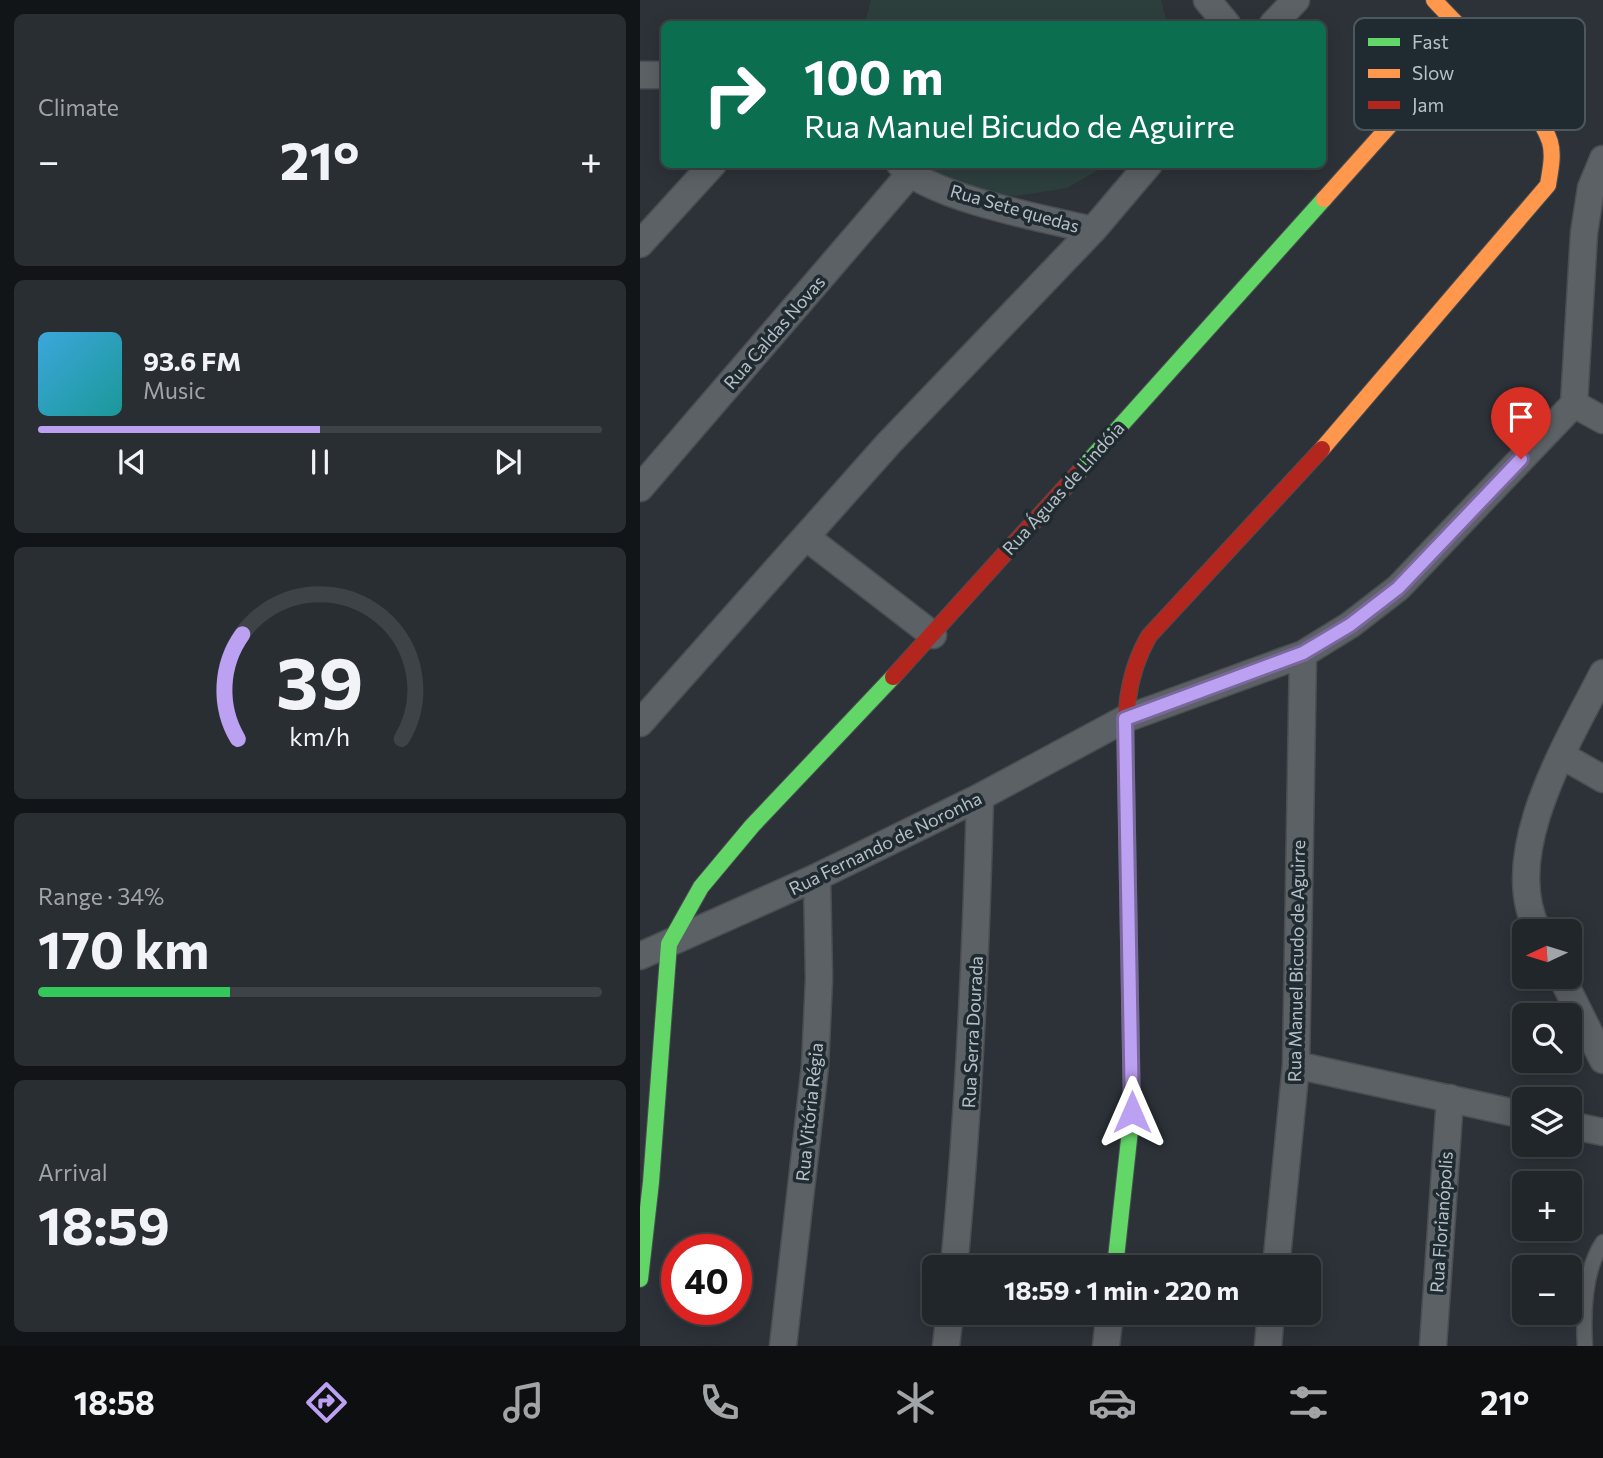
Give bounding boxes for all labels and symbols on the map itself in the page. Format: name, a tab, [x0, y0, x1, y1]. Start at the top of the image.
legend	[1354, 18, 1585, 130]
text: Fast	[1412, 30, 1449, 53]
text: Slow	[1412, 61, 1454, 84]
text: Jam	[1412, 93, 1444, 116]
street label: Rua Sete quedas	[948, 179, 1082, 237]
street label: Rua Caldas Novas	[719, 271, 829, 393]
pin	[1491, 387, 1551, 459]
street label: Rua Águas de Lindóia	[997, 417, 1129, 559]
street label: Rua Fernando de Noronha	[785, 787, 985, 899]
street label: Rua Manuel Bicudo de Aguirre	[1283, 840, 1309, 1082]
north arrow	[1512, 919, 1582, 989]
street label: Rua Serra Dourada	[957, 955, 987, 1109]
street label: Rua Vitória Régia	[791, 1042, 827, 1182]
position arrow	[1095, 1075, 1169, 1149]
street label: Rua Florianópolis	[1425, 1151, 1457, 1293]
speed limit sign: 40	[661, 1234, 752, 1325]

